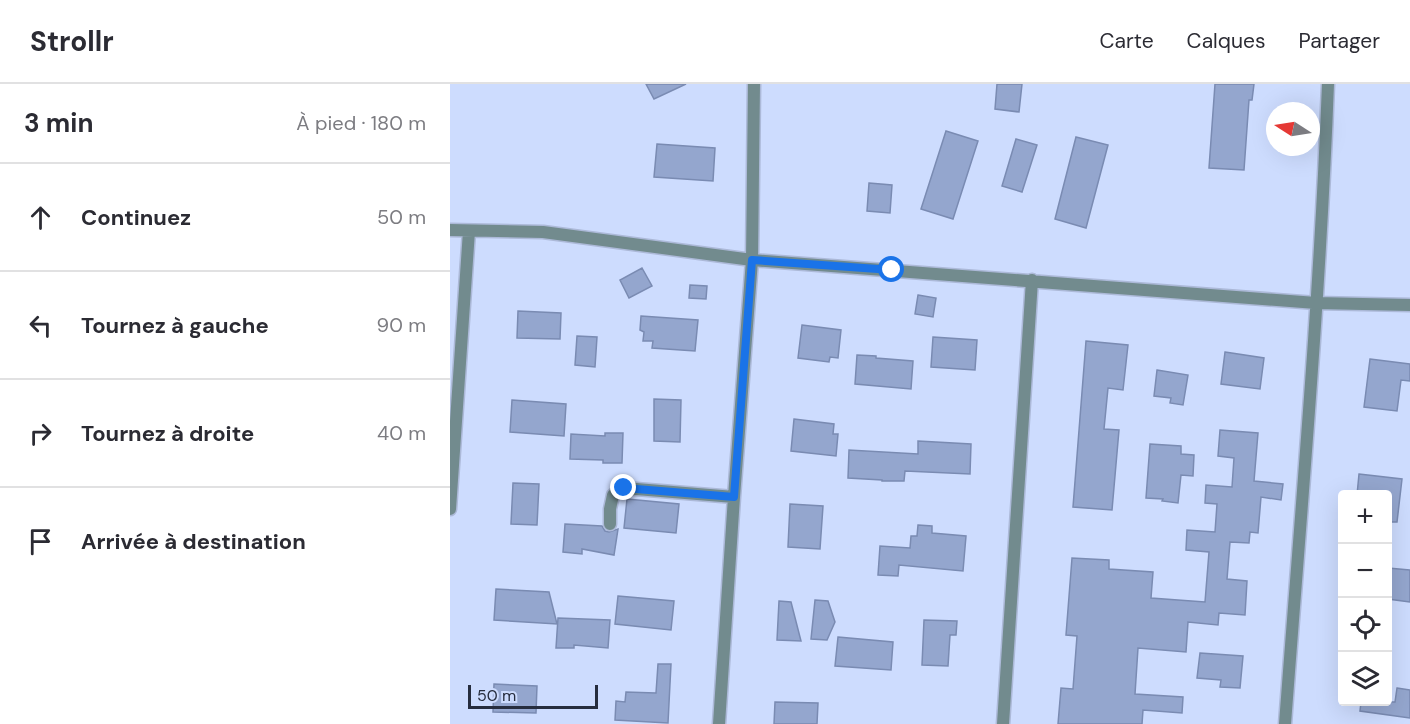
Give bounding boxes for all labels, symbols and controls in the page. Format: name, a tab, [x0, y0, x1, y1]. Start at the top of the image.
text: Strollr	[30, 23, 114, 60]
text: Carte	[1099, 27, 1154, 55]
text: Calques	[1187, 27, 1265, 55]
text: Partager	[1298, 27, 1380, 55]
north arrow	[1266, 102, 1320, 156]
text: 3 min	[24, 106, 93, 140]
text: À pied · 180 m	[296, 110, 426, 136]
icon: ahead	[24, 201, 57, 234]
text: Continuez	[81, 203, 191, 232]
text: 50 m	[377, 204, 426, 230]
route start	[878, 256, 904, 282]
icon: left	[24, 309, 57, 342]
text: Tournez à gauche	[81, 311, 269, 340]
text: 90 m	[377, 312, 426, 338]
icon: right	[24, 417, 57, 450]
text: Tournez à droite	[81, 419, 254, 448]
text: 40 m	[377, 420, 426, 446]
route end	[610, 474, 636, 500]
map controls	[1338, 490, 1392, 706]
button: +	[1338, 490, 1392, 544]
icon: arrive	[24, 525, 57, 558]
text: Arrivée à destination	[81, 527, 306, 556]
button: −	[1338, 544, 1392, 598]
button: locate	[1338, 598, 1392, 652]
button: layers	[1338, 652, 1392, 706]
scale bar	[468, 682, 598, 710]
text: 50 m	[477, 685, 516, 706]

